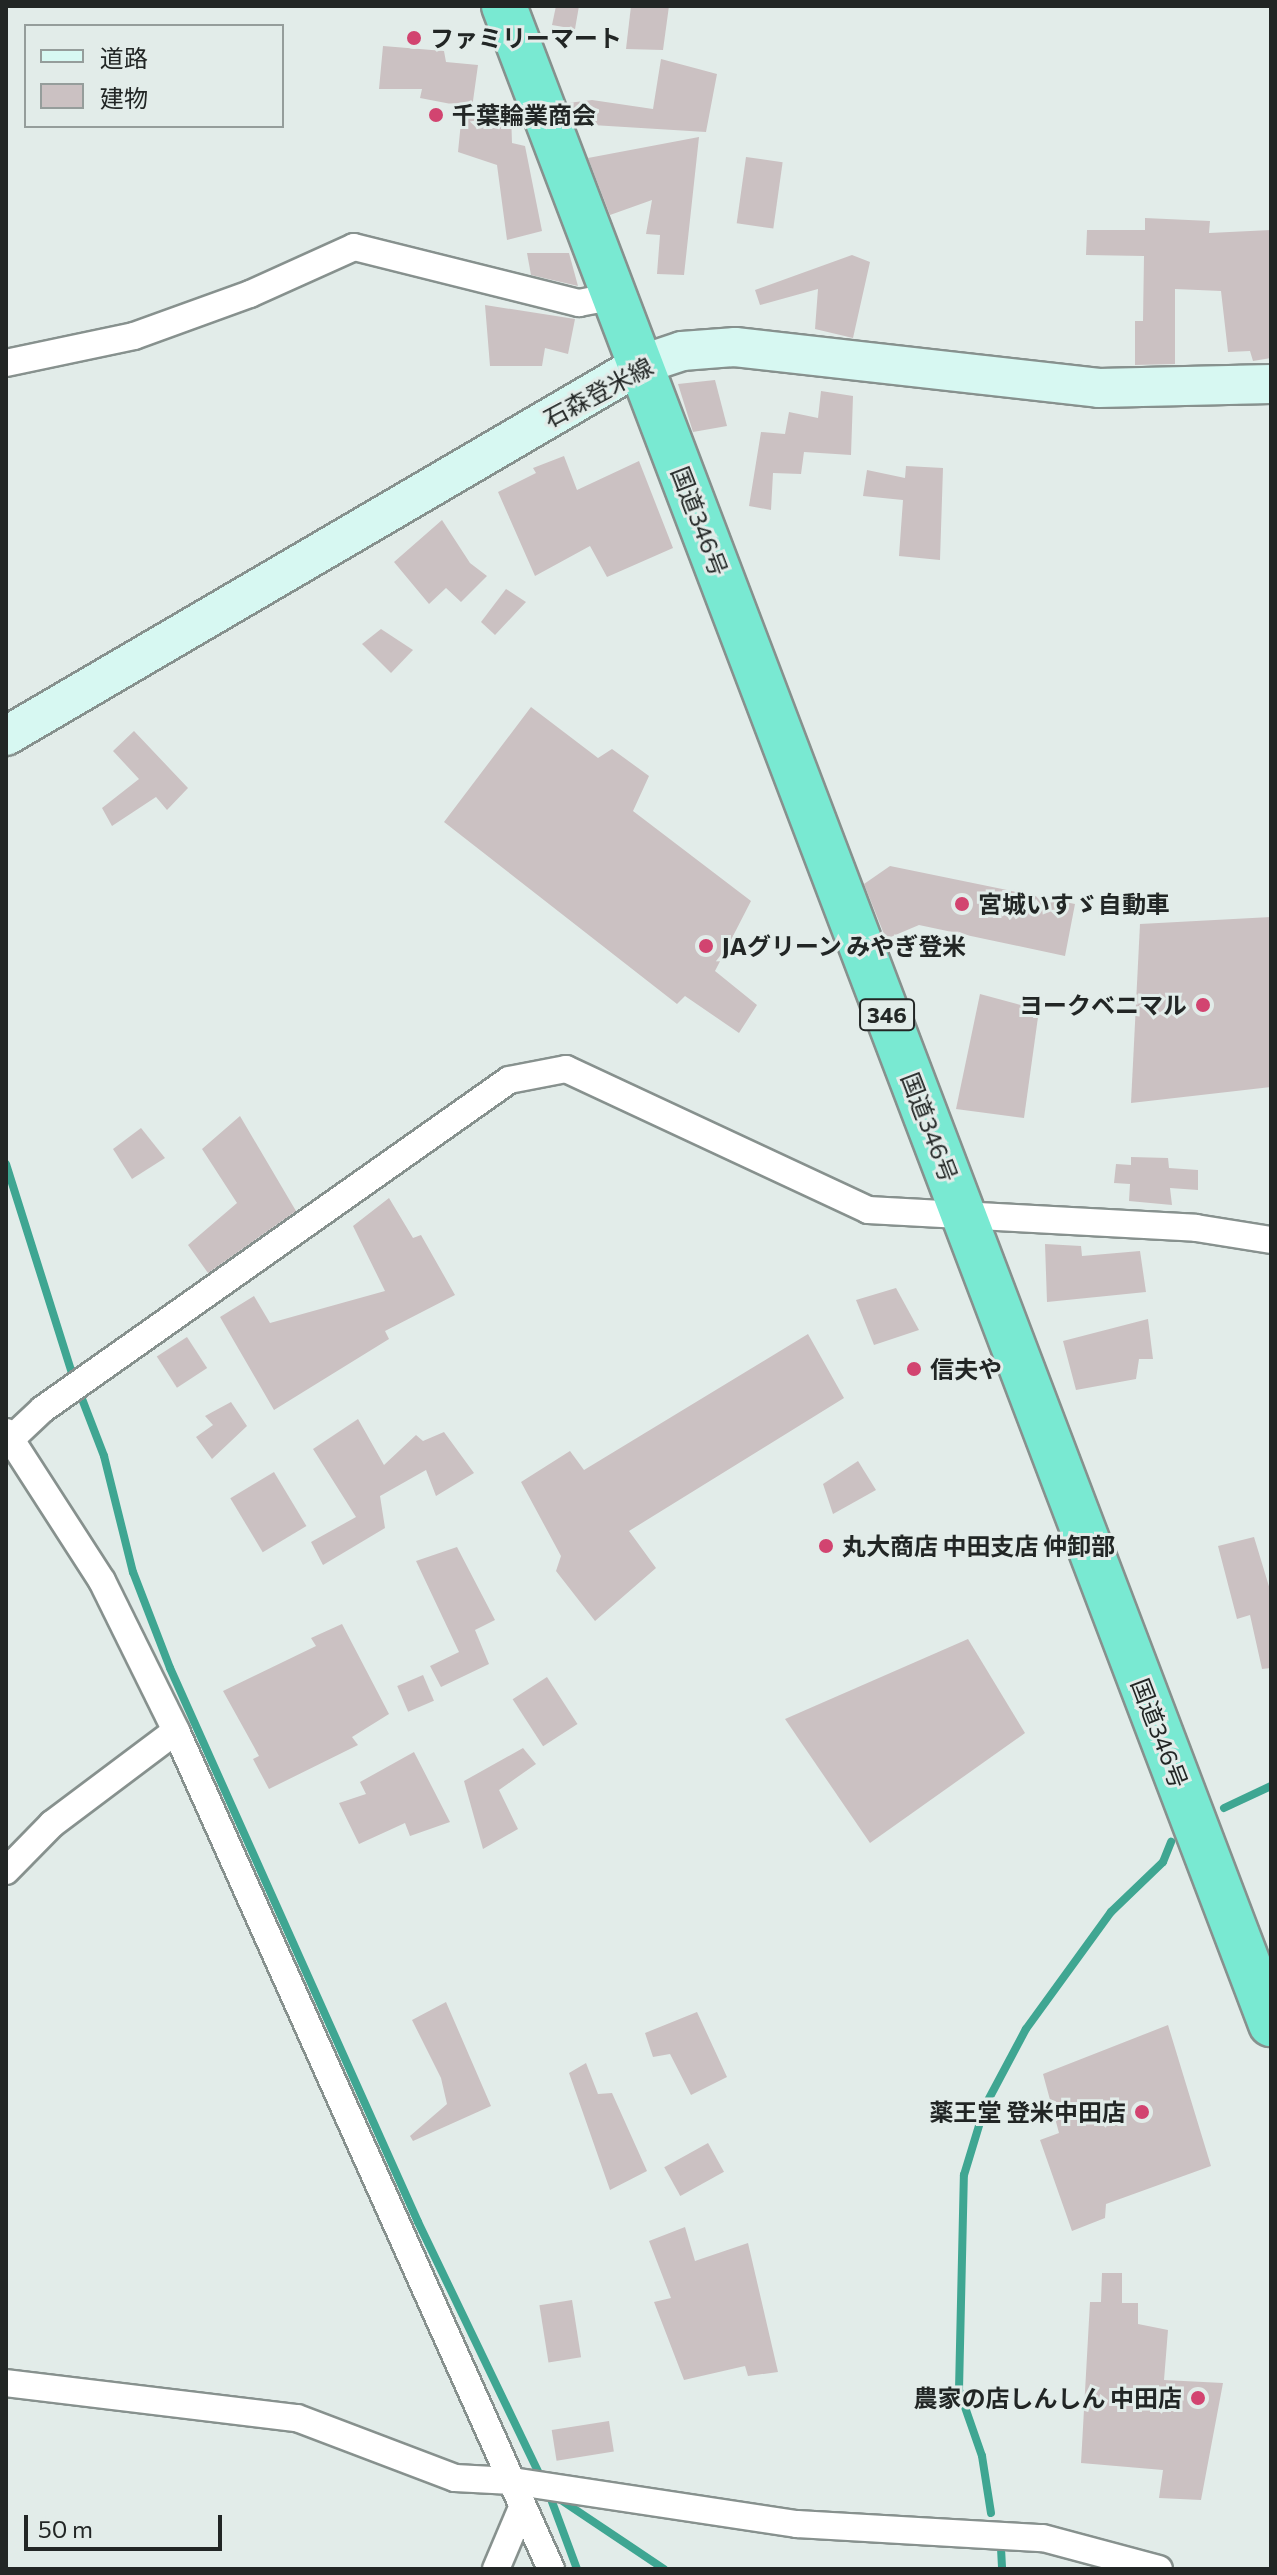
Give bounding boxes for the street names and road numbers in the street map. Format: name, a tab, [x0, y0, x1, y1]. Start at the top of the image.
street label: 石森登米線	[538, 351, 658, 433]
street label: 国道346号	[666, 462, 734, 580]
road number: 346	[859, 997, 915, 1033]
street label: 国道346号	[896, 1068, 964, 1186]
street label: 国道346号	[1126, 1674, 1194, 1792]

